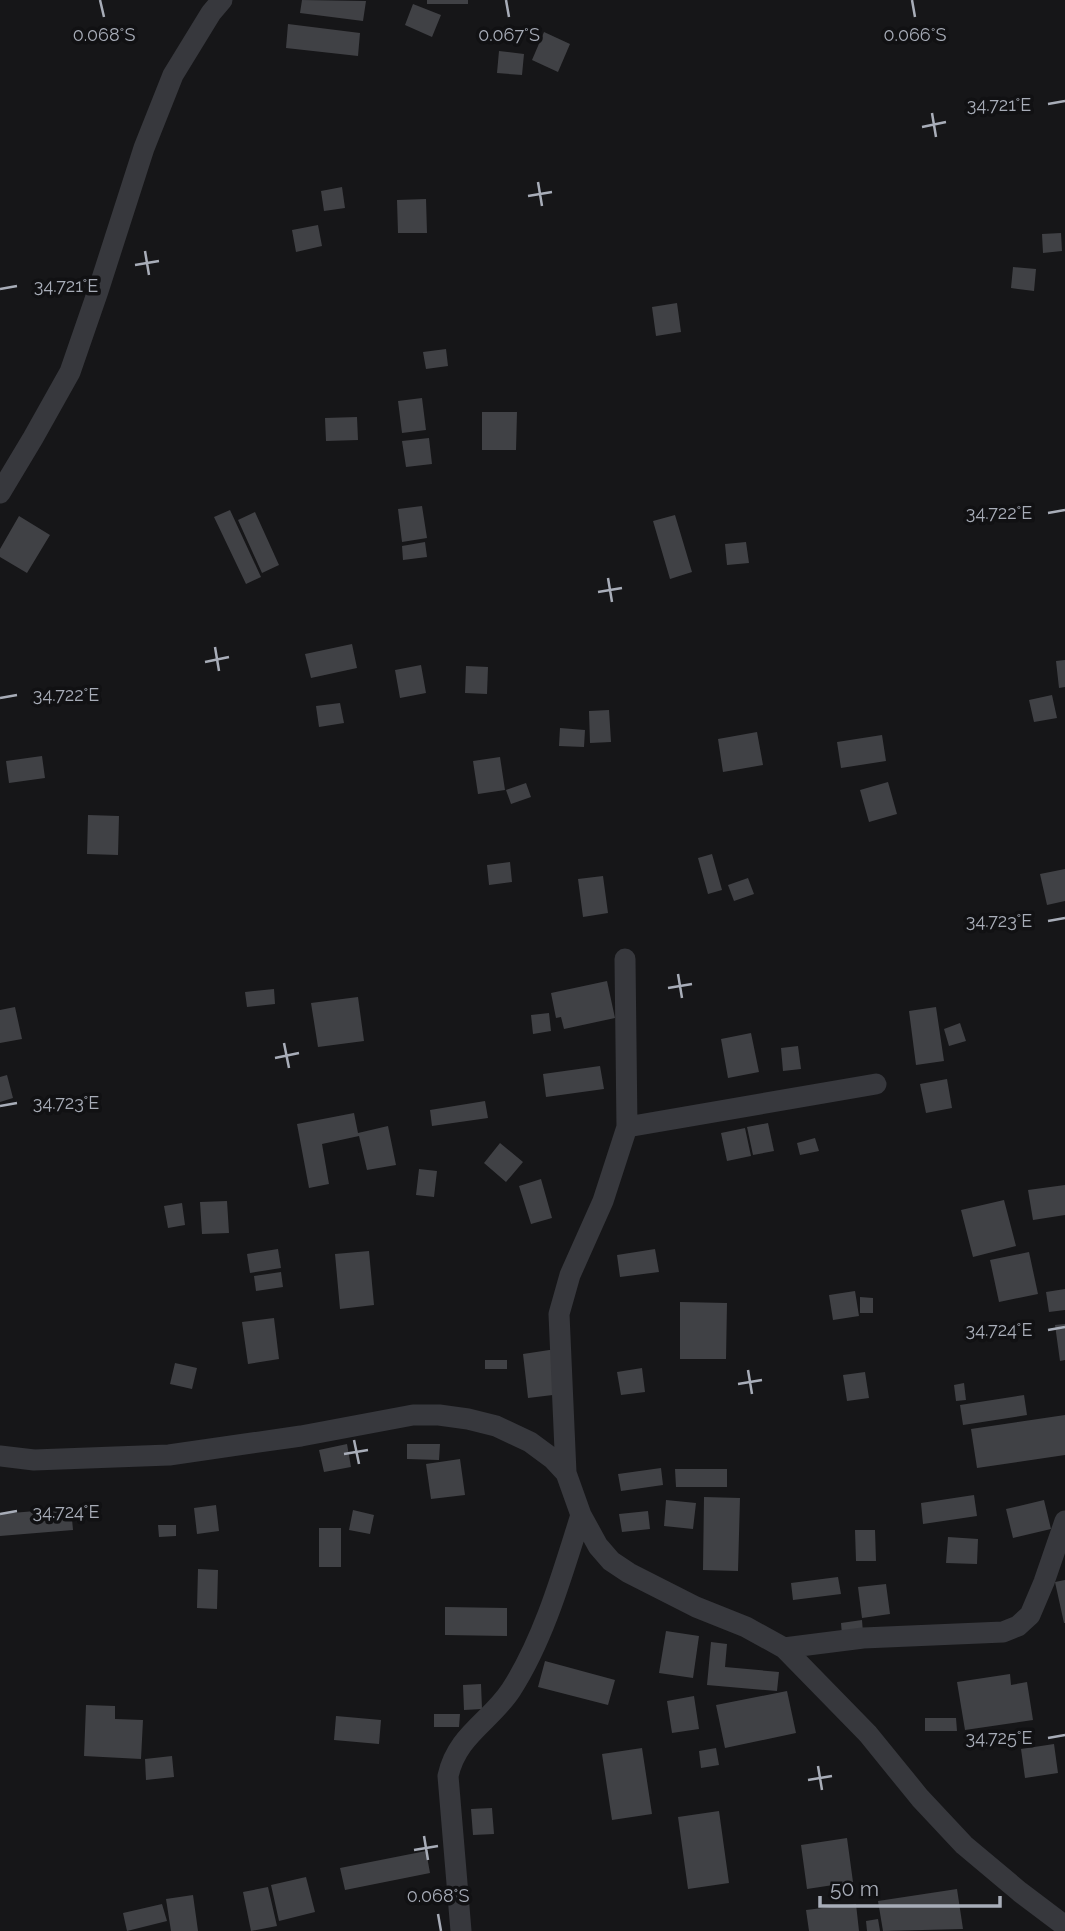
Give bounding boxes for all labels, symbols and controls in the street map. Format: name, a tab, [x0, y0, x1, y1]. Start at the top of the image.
text: 0.068°S	[73, 24, 135, 45]
text: 0.067°S	[478, 24, 540, 45]
text: 0.066°S	[884, 24, 947, 45]
text: 34.721°E	[967, 94, 1031, 115]
text: 34.721°E	[34, 275, 98, 296]
text: 34.722°E	[966, 502, 1032, 523]
text: 34.722°E	[33, 684, 99, 705]
text: 34.723°E	[966, 910, 1032, 931]
text: 34.723°E	[33, 1092, 99, 1113]
text: 34.724°E	[966, 1319, 1032, 1340]
text: 34.724°E	[33, 1501, 99, 1522]
text: 34.725°E	[966, 1727, 1033, 1748]
scale bar	[820, 1864, 1000, 1908]
text: 50 m	[830, 1876, 879, 1901]
text: 0.068°S	[407, 1885, 469, 1906]

